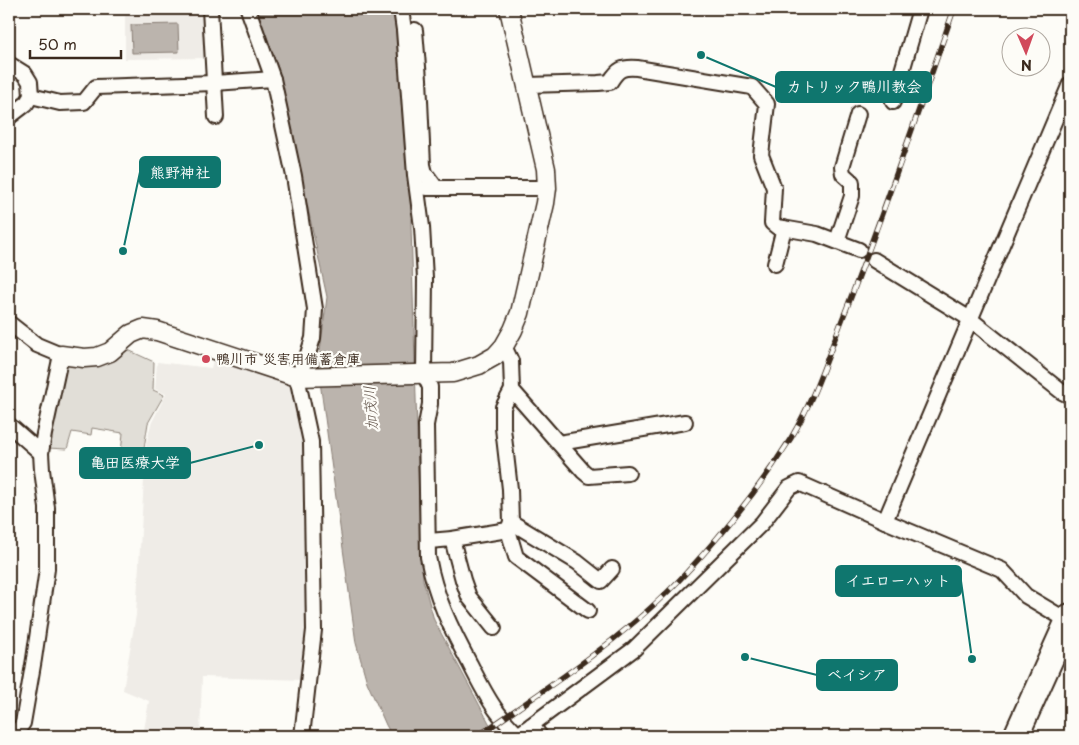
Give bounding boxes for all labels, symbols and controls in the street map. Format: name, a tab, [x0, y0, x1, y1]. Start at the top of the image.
scale bar	[30, 28, 121, 60]
north arrow	[1002, 28, 1052, 78]
text: 50 m	[38, 32, 77, 55]
text: N	[1021, 55, 1032, 76]
callout: カトリック鴨川教会	[776, 72, 931, 102]
text: カトリック鴨川教会	[786, 74, 922, 97]
callout: 熊野神社	[140, 157, 220, 187]
text: 熊野神社	[150, 160, 210, 183]
place label: 鴨川市 災害用備蓄倉庫	[216, 348, 361, 369]
marker: 鴨川市 災害用備蓄倉庫	[200, 353, 212, 365]
water label: 加茂川	[356, 385, 383, 431]
callout: 亀田医療大学	[80, 448, 190, 478]
text: 亀田医療大学	[90, 450, 180, 473]
callout: イエローハット	[836, 566, 961, 596]
text: イエローハット	[845, 568, 951, 591]
callout: ベイシア	[817, 660, 897, 690]
text: ベイシア	[827, 662, 887, 685]

